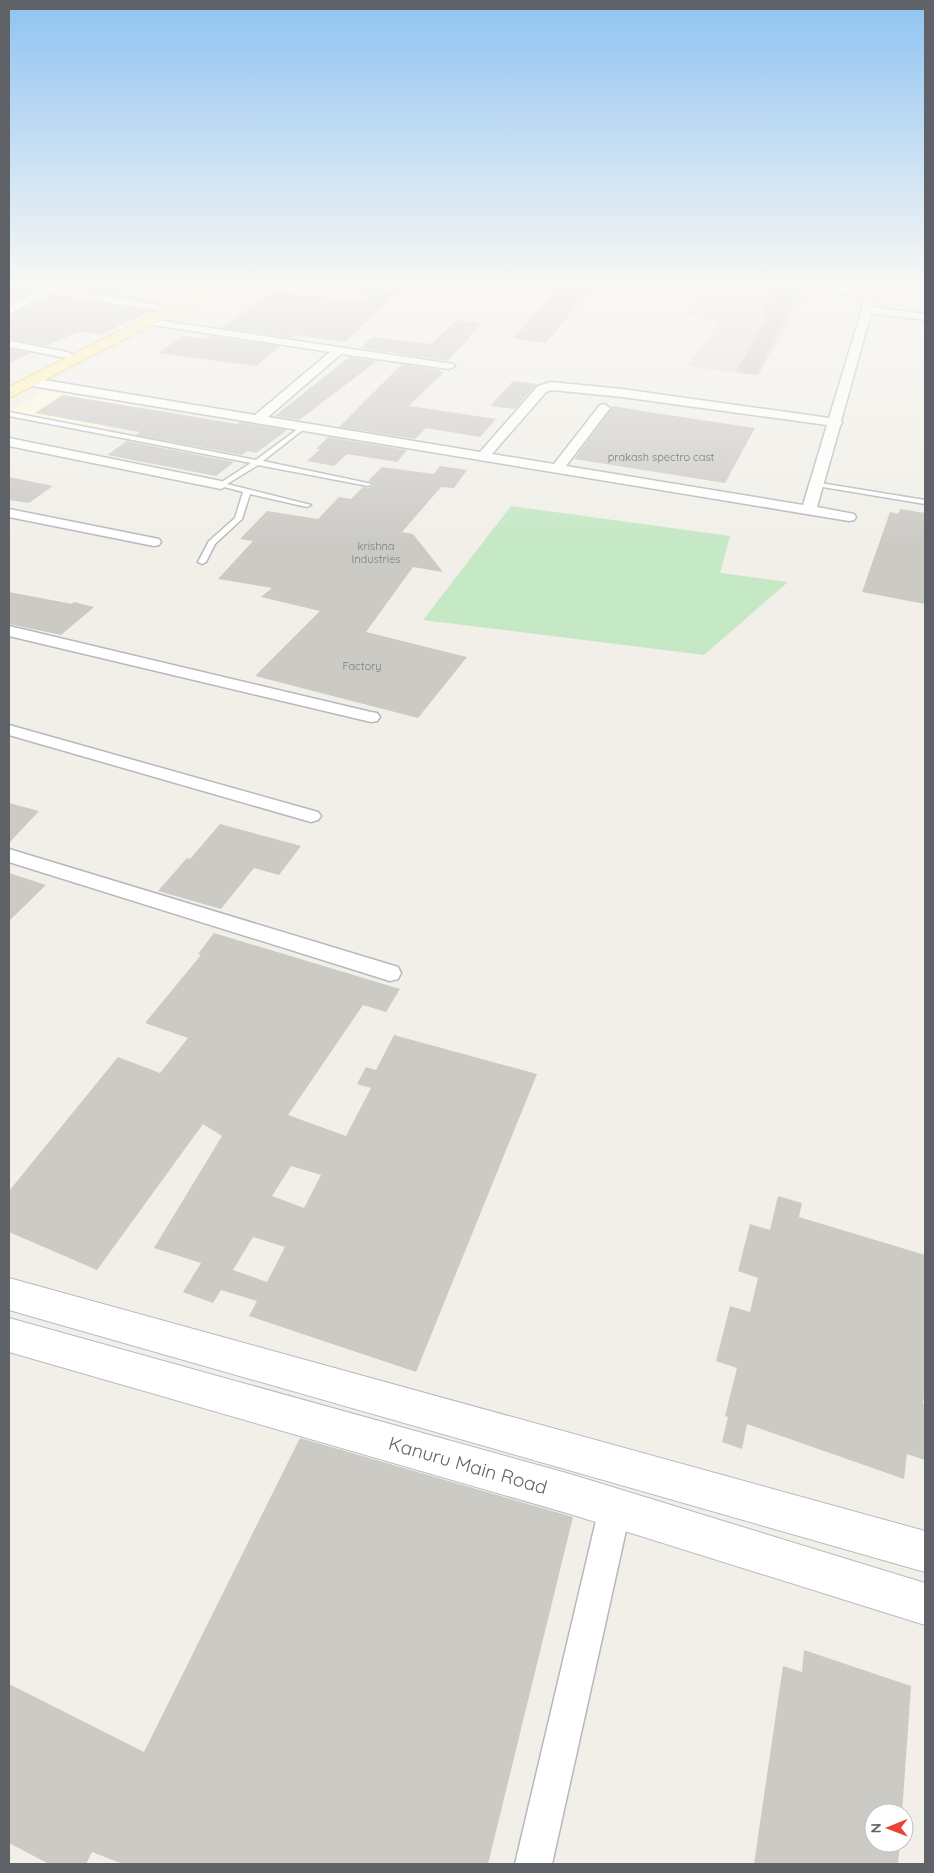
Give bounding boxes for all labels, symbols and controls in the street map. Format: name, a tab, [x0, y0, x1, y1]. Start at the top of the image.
house number: prakash spectro cast	[608, 450, 715, 464]
house number: krishna Industries	[351, 539, 401, 566]
house number: Factory	[342, 659, 382, 673]
street label: Kanuru Main Road	[386, 1431, 550, 1499]
north arrow	[864, 1803, 914, 1853]
text: N	[867, 1823, 885, 1834]

